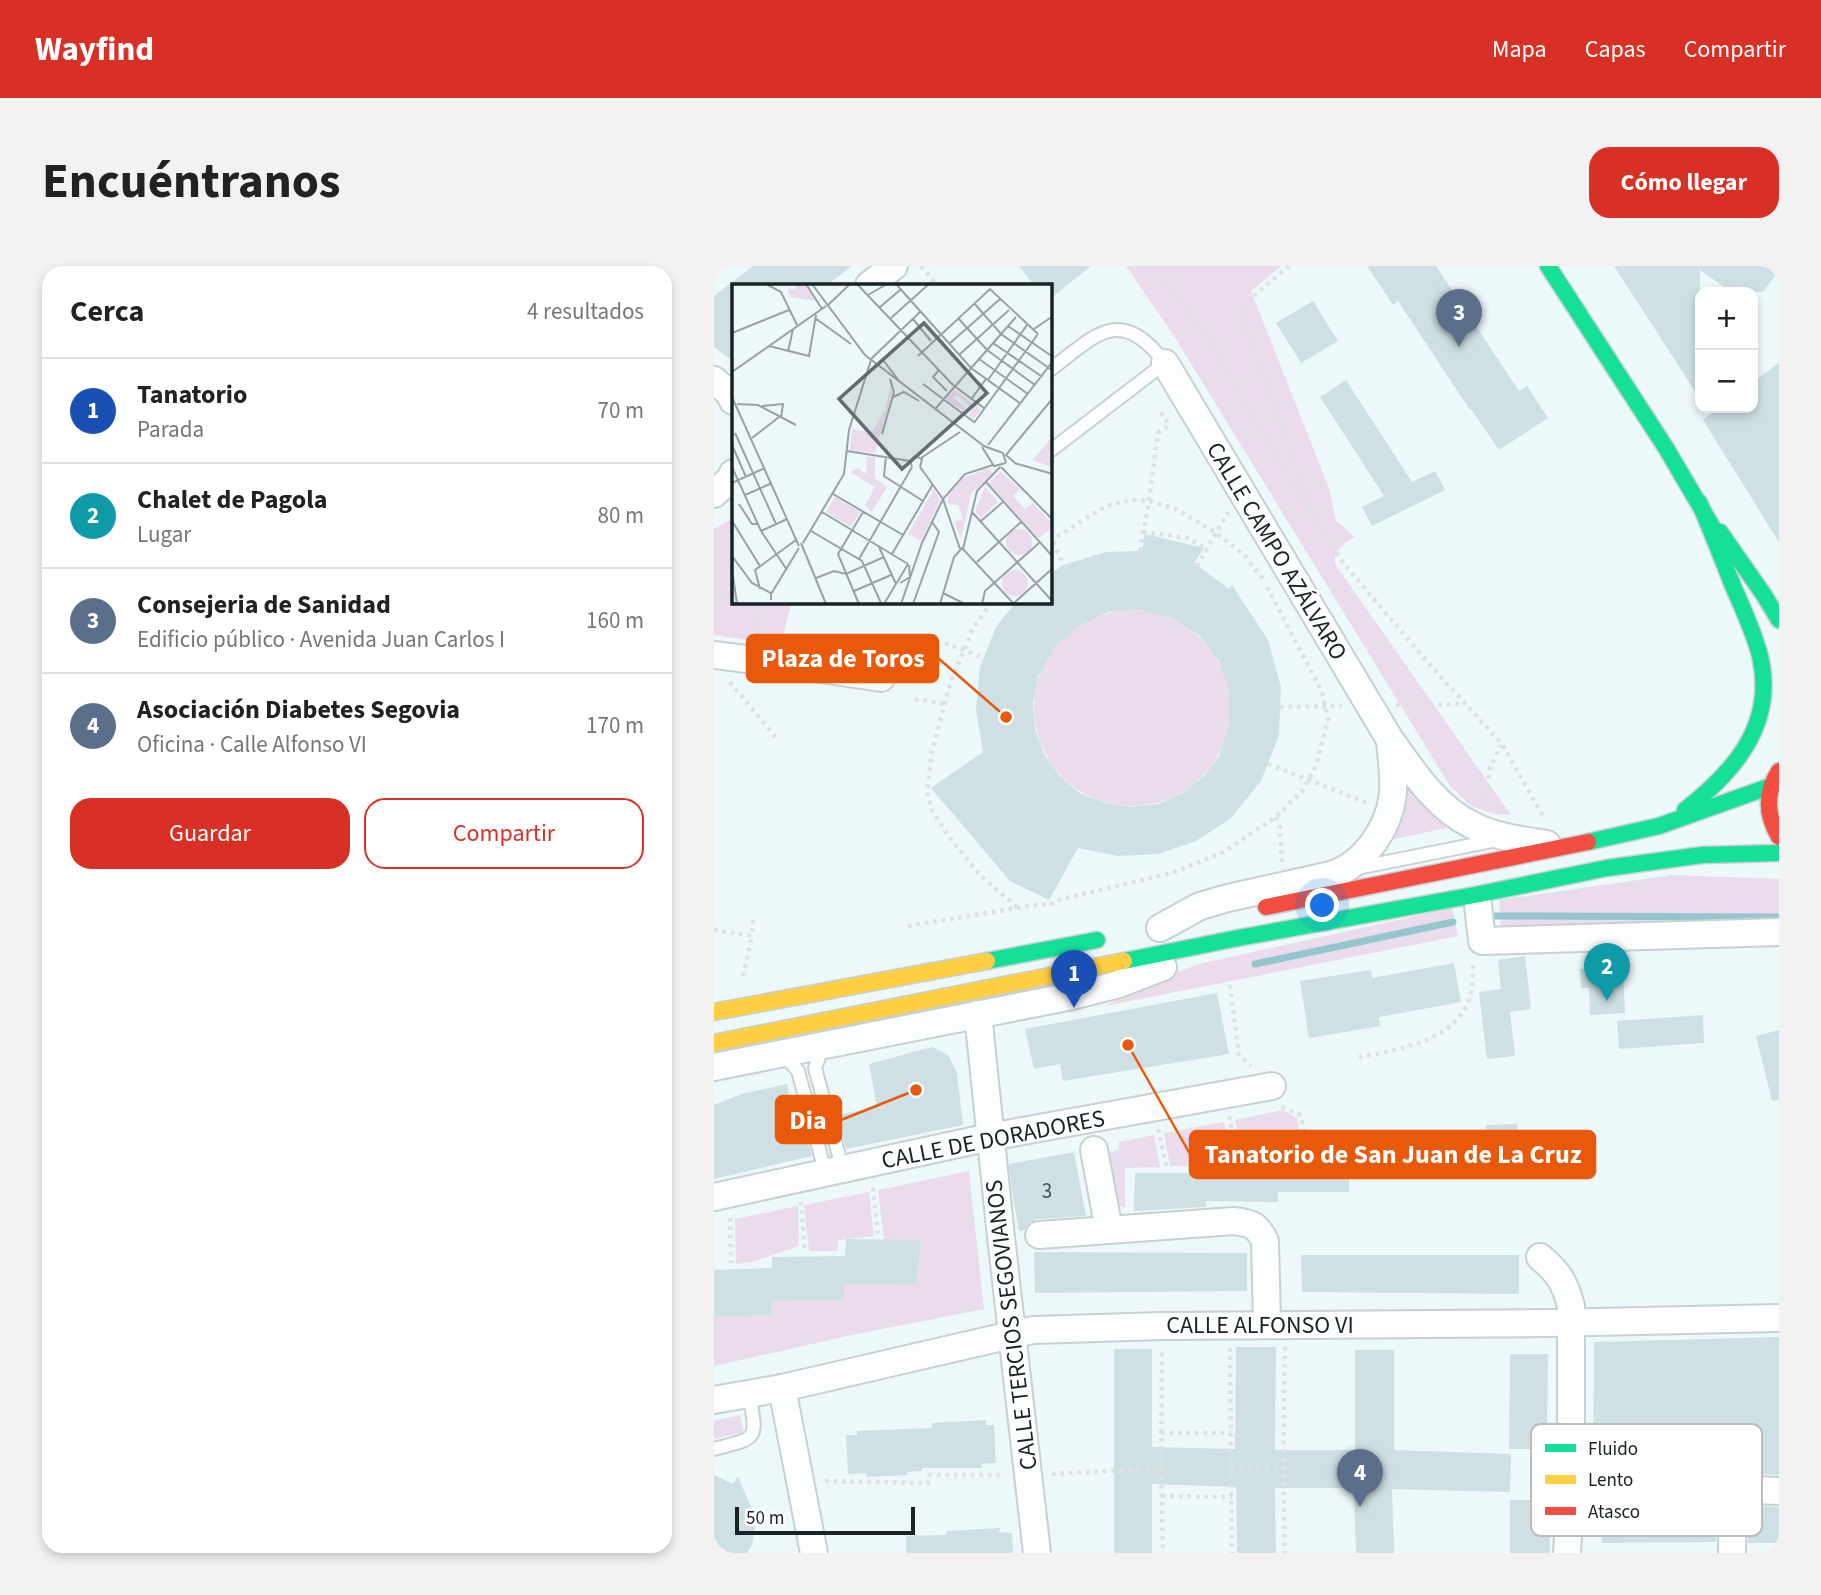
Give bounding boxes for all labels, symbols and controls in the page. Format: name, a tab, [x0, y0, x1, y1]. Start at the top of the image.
text: Wayfind	[35, 26, 154, 73]
text: Mapa	[1492, 32, 1547, 67]
text: Capas	[1585, 32, 1646, 67]
text: Compartir	[1684, 32, 1786, 67]
text: Encuéntranos	[42, 147, 340, 217]
button: Cómo llegar	[1589, 147, 1779, 218]
inset map	[732, 284, 1052, 604]
map controls	[1695, 287, 1758, 413]
button: +	[1695, 287, 1758, 350]
pin: 3	[1436, 289, 1482, 347]
text: Cerca	[70, 290, 144, 333]
text: 4 resultados	[527, 295, 644, 328]
button: −	[1695, 350, 1758, 413]
text: Tanatorio	[137, 376, 247, 413]
text: 1	[87, 394, 99, 427]
text: 70 m	[597, 394, 644, 427]
text: Parada	[137, 413, 204, 446]
street label: CALLE CAMPO AZÁLVARO	[1197, 435, 1356, 667]
text: Chalet de Pagola	[137, 481, 327, 518]
text: 2	[87, 499, 99, 532]
text: 80 m	[597, 499, 644, 532]
text: Lugar	[137, 518, 191, 551]
text: Consejeria de Sanidad	[137, 586, 391, 623]
text: 3	[87, 604, 99, 637]
text: 160 m	[586, 604, 644, 637]
text: Edificio público · Avenida Juan Carlos I	[137, 623, 505, 656]
callout: Plaza de Toros	[747, 635, 938, 682]
text: Plaza de Toros	[761, 640, 925, 677]
text: Asociación Diabetes Segovia	[137, 691, 460, 728]
text: 4	[87, 709, 99, 742]
text: 170 m	[586, 709, 644, 742]
text: Oficina · Calle Alfonso VI	[137, 728, 367, 761]
button: Guardar	[70, 798, 350, 869]
button: Compartir	[364, 798, 644, 869]
your location	[1305, 888, 1339, 922]
pin: 2	[1584, 943, 1630, 1001]
pin: 1	[1051, 950, 1097, 1008]
callout: Dia	[776, 1096, 841, 1143]
street label: CALLE DE DORADORES	[878, 1101, 1108, 1178]
text: Dia	[789, 1102, 827, 1139]
callout: Tanatorio de San Juan de La Cruz	[1190, 1131, 1595, 1178]
text: Tanatorio de San Juan de La Cruz	[1204, 1136, 1582, 1173]
house number: 3	[1042, 1176, 1052, 1206]
street label: CALLE TERCIOS SEGOVIANOS	[976, 1178, 1047, 1472]
street label: CALLE ALFONSO VI	[1166, 1308, 1354, 1343]
legend	[1531, 1424, 1762, 1536]
text: Fluido	[1588, 1436, 1638, 1463]
pin: 4	[1337, 1449, 1383, 1507]
text: Lento	[1588, 1467, 1633, 1494]
text: Atasco	[1588, 1499, 1640, 1526]
scale bar	[735, 1504, 915, 1536]
text: 50 m	[746, 1505, 784, 1532]

